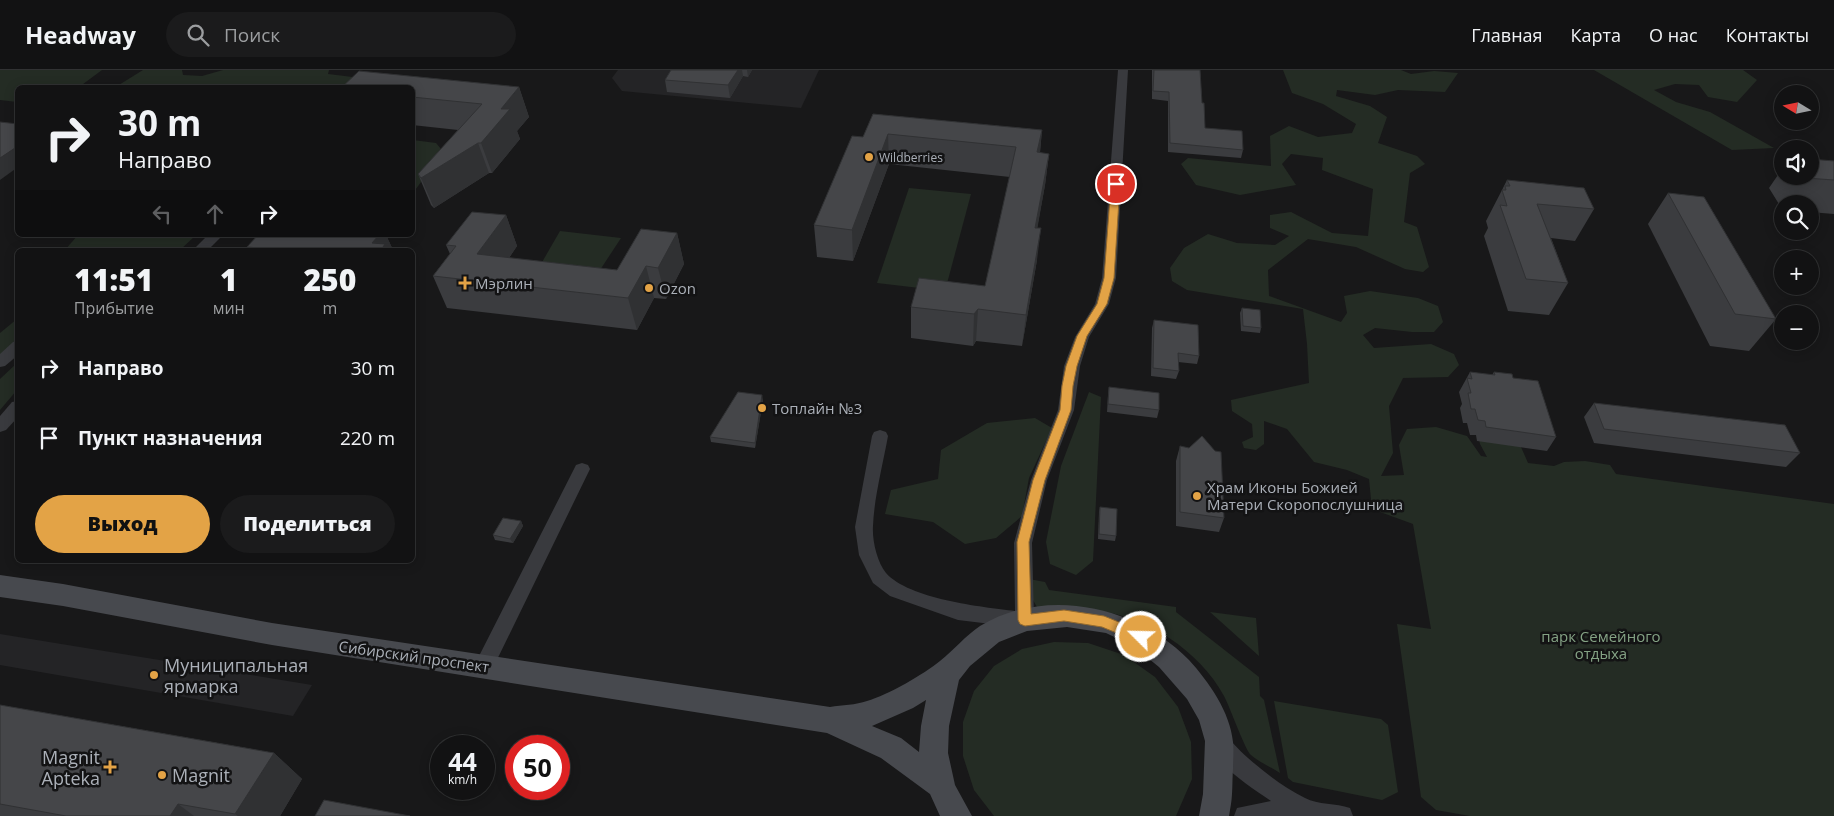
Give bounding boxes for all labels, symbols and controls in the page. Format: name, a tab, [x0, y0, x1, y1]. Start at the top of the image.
search box	[166, 12, 516, 57]
text: Headway	[25, 18, 136, 51]
icon: search	[184, 21, 212, 49]
text: Поиск	[224, 22, 280, 48]
text: Главная	[1471, 23, 1543, 47]
text: Карта	[1571, 23, 1621, 47]
text: О нас	[1649, 23, 1698, 47]
text: Контакты	[1726, 23, 1809, 47]
north arrow	[1774, 85, 1819, 130]
map controls	[1774, 85, 1819, 350]
text: 30 m	[118, 99, 201, 146]
icon: right	[35, 105, 100, 170]
button: sound	[1774, 140, 1819, 185]
text: Направо	[118, 144, 212, 174]
place label: Wildberries	[879, 149, 943, 166]
marker: Wildberries	[863, 151, 875, 163]
pin	[1095, 163, 1137, 205]
icon: arrive	[1102, 170, 1130, 198]
button: search	[1774, 195, 1819, 240]
icon: left	[148, 200, 176, 228]
icon: ahead	[201, 200, 229, 228]
icon: right	[254, 200, 282, 228]
button: +	[1774, 250, 1819, 295]
text: 11:51	[74, 259, 153, 300]
text: 1	[220, 259, 237, 300]
text: 250	[303, 259, 356, 300]
place label: Мэрлин	[475, 273, 533, 293]
marker: Мэрлин	[459, 277, 471, 289]
place label: Ozon	[659, 278, 696, 298]
marker: Ozon	[643, 282, 655, 294]
text: Прибытие	[74, 297, 154, 319]
text: мин	[213, 297, 245, 319]
text: m	[322, 297, 337, 319]
button: −	[1774, 305, 1819, 350]
icon: right	[35, 354, 63, 382]
text: Направо	[78, 355, 164, 381]
text: 30 m	[351, 355, 395, 381]
place label: Топлайн №3	[772, 398, 862, 418]
marker: Топлайн №3	[756, 402, 768, 414]
icon: arrive	[35, 424, 63, 452]
text: Пункт назначения	[78, 425, 263, 451]
text: 220 m	[340, 425, 395, 451]
place label: Храм Иконы Божией Матери Скоропослушница	[1207, 477, 1403, 514]
marker: Храм Иконы Божией Матери Скоропослушница	[1191, 490, 1203, 502]
button: Выход	[35, 495, 210, 553]
button: Поделиться	[220, 495, 395, 553]
position arrow	[1114, 610, 1166, 662]
park label: парк Семейного отдыха	[1541, 626, 1661, 663]
street label: Сибирский проспект	[337, 636, 491, 676]
place label: Муниципальная ярмарка	[164, 653, 308, 698]
marker: Муниципальная ярмарка	[148, 669, 160, 681]
speed limit sign: 50	[505, 735, 570, 800]
text: 44	[448, 744, 477, 778]
place label: Magnit Apteka	[42, 745, 100, 790]
marker: Magnit Apteka	[104, 761, 116, 773]
place label: Magnit	[172, 763, 230, 787]
marker: Magnit	[156, 769, 168, 781]
text: km/h	[448, 771, 477, 788]

